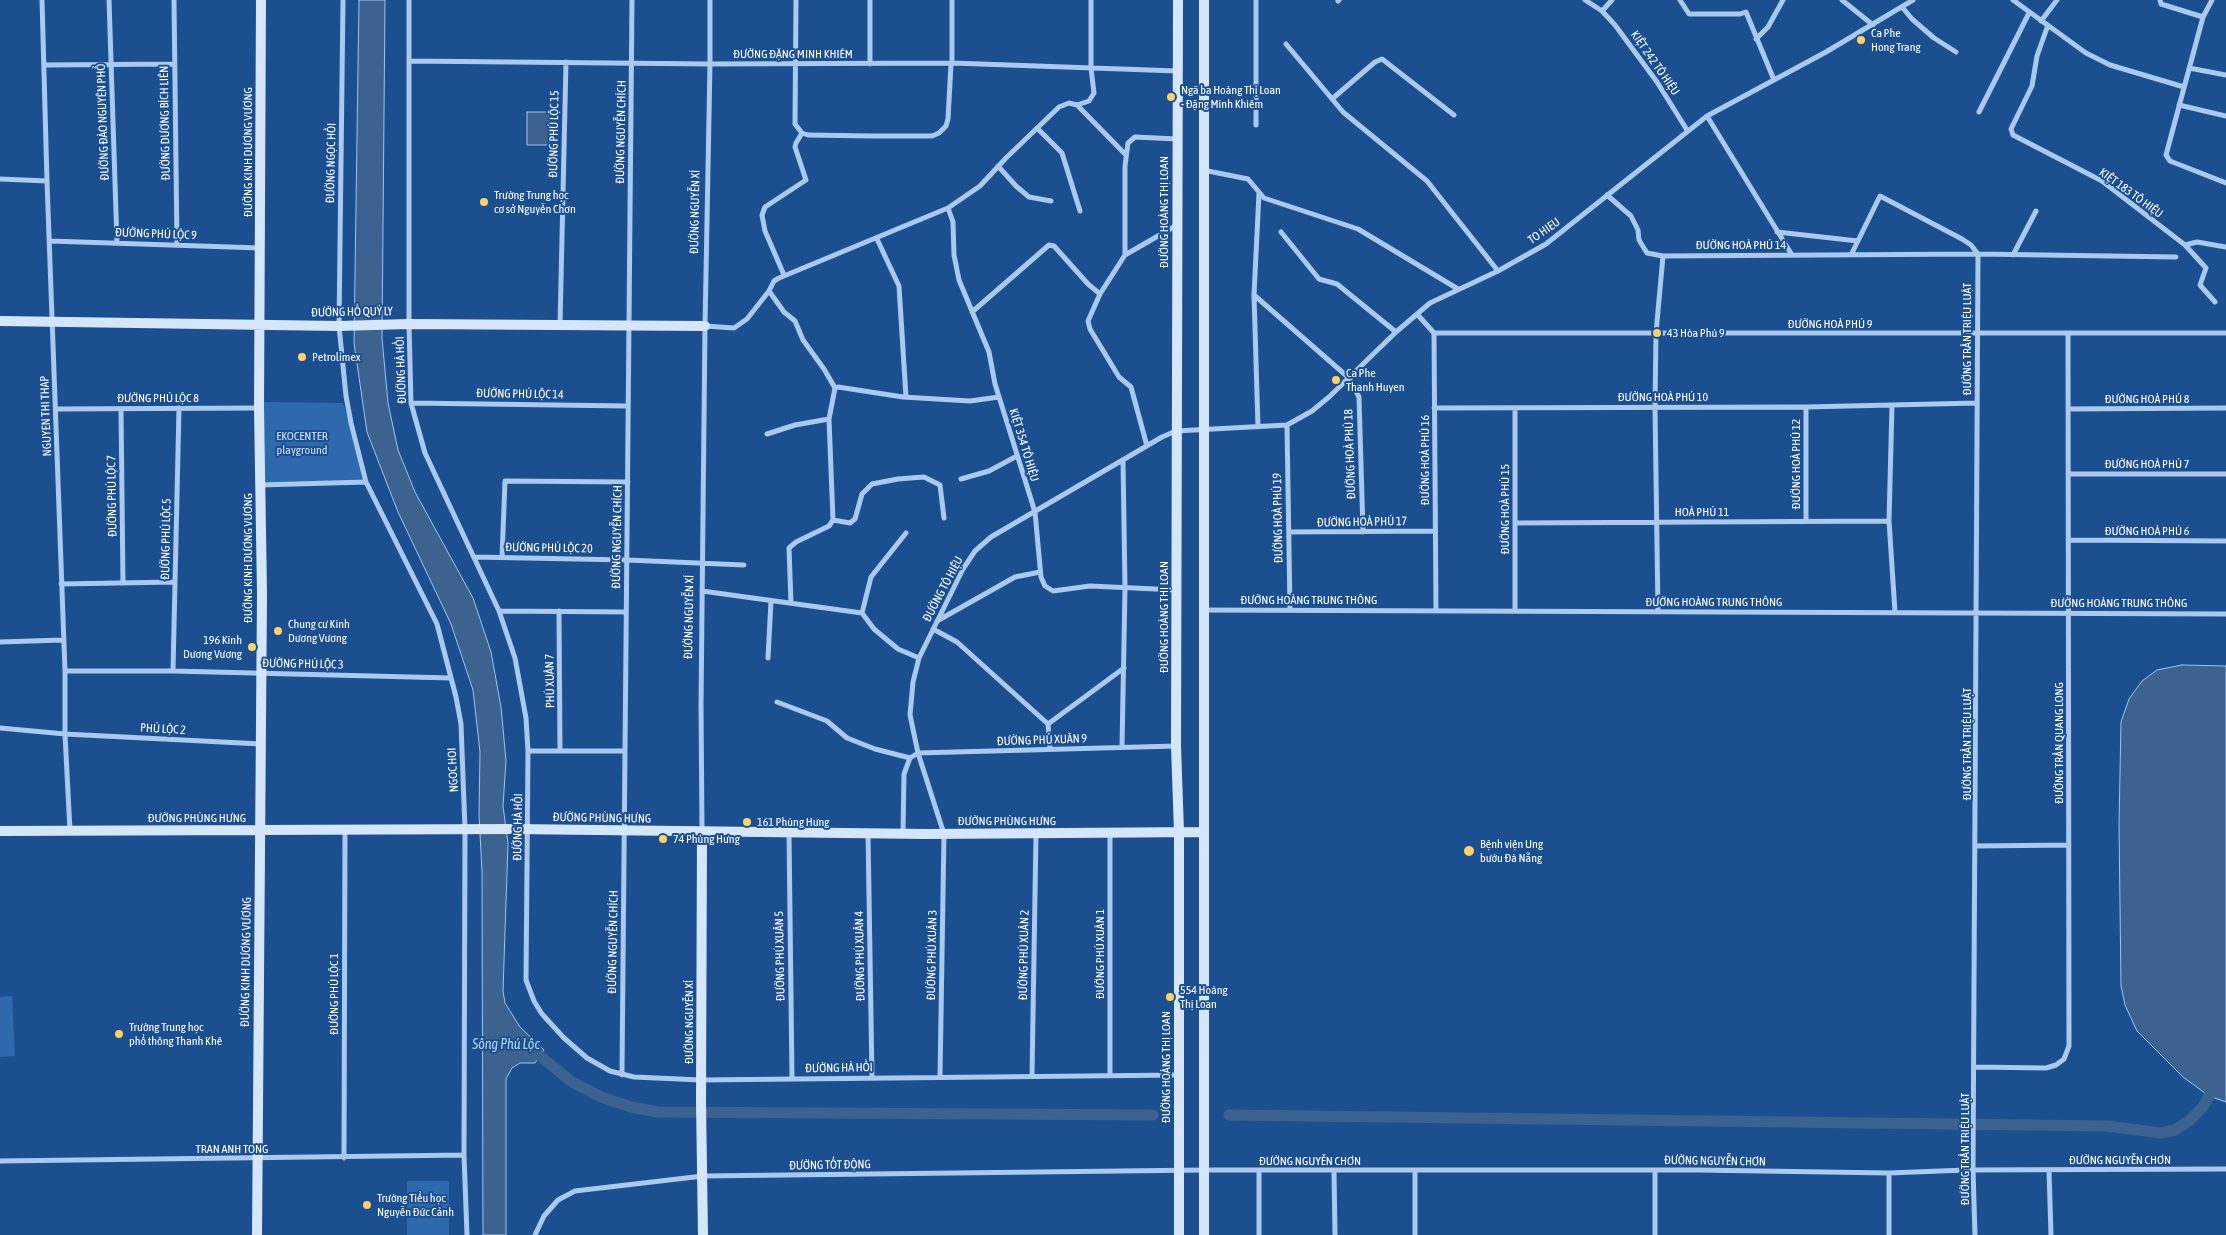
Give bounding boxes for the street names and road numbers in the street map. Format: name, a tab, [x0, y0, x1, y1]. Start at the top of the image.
street label: KIỆT 242 TÔ HIỆU	[1627, 28, 1683, 98]
street label: ĐƯỜNG ĐẶNG MINH KHIÊM	[733, 47, 853, 61]
street label: ĐƯỜNG ĐÀO NGUYÊN PHỔ	[94, 63, 112, 181]
street label: ĐƯỜNG DƯƠNG BÍCH LIÊN	[157, 66, 173, 180]
street label: ĐƯỜNG NGUYỄN CHÍCH	[613, 80, 629, 184]
street label: ĐƯỜNG KINH DƯƠNG VƯƠNG	[241, 87, 255, 217]
street label: ĐƯỜNG PHÚ LỘC 15	[546, 90, 562, 178]
street label: ĐƯỜNG NGỌC HỒI	[323, 123, 339, 203]
street label: ĐƯỜNG HOÀNG THỊ LOAN	[1157, 156, 1171, 268]
street label: KIỆT 183 TÔ HIỆU	[2096, 165, 2166, 221]
street label: ĐƯỜNG NGUYỄN XÍ	[687, 170, 703, 254]
street label: TO HIEU	[1525, 215, 1563, 247]
street label: ĐƯỜNG PHÚ LỘC 9	[115, 225, 197, 243]
street label: ĐƯỜNG HOÀ PHÚ 14	[1696, 238, 1786, 252]
street label: ĐƯỜNG TRẦN TRIỆU LUẬT	[1960, 283, 1974, 395]
street label: ĐƯỜNG HỒ QUÝ LY	[311, 304, 393, 320]
street label: ĐƯỜNG HOÀ PHÚ 9	[1788, 317, 1872, 331]
street label: ĐƯỜNG HÀ HỒI	[393, 336, 409, 404]
street label: NGUYEN THI THAP	[37, 375, 55, 457]
street label: ĐƯỜNG PHÚ LỘC 14	[476, 386, 564, 402]
street label: ĐƯỜNG HOÀ PHÚ 10	[1618, 390, 1708, 404]
street label: ĐƯỜNG PHÚ LỘC 8	[117, 391, 199, 405]
street label: ĐƯỜNG HOÀ PHÚ 8	[2105, 392, 2189, 406]
street label: KIỆT 354 TÔ HIỆU	[1006, 407, 1042, 483]
street label: ĐƯỜNG HOÀ PHÚ 18	[1341, 409, 1359, 499]
street label: ĐƯỜNG HOÀ PHÚ 16	[1418, 415, 1432, 505]
street label: ĐƯỜNG HOÀ PHÚ 12	[1789, 419, 1803, 509]
street label: ĐƯỜNG PHÚ LỘC 7	[104, 455, 120, 537]
street label: ĐƯỜNG HOÀ PHÚ 7	[2105, 457, 2189, 471]
street label: ĐƯỜNG HOÀ PHÚ 15	[1498, 464, 1512, 554]
street label: ĐƯỜNG HOÀ PHÚ 19	[1270, 473, 1286, 563]
street label: ĐƯỜNG NGUYỄN CHÍCH	[609, 485, 625, 589]
street label: ĐƯỜNG KINH DƯƠNG VƯƠNG	[241, 493, 255, 623]
street label: ĐƯỜNG PHÚ LỘC 5	[158, 498, 174, 580]
street label: HOÀ PHÚ 11	[1675, 505, 1729, 519]
street label: ĐƯỜNG HOÀ PHÚ 17	[1317, 514, 1407, 530]
street label: ĐƯỜNG HOÀ PHÚ 6	[2105, 524, 2189, 538]
street label: ĐƯỜNG PHÚ LỘC 20	[505, 540, 593, 556]
street label: ĐƯỜNG TÔ HIỆU	[920, 554, 966, 624]
street label: ĐƯỜNG HOÀNG THỊ LOAN	[1157, 561, 1171, 673]
street label: ĐƯỜNG NGUYỄN XÍ	[681, 575, 697, 659]
street label: ĐƯỜNG HOÀNG TRUNG THÔNG	[1241, 593, 1377, 607]
street label: ĐƯỜNG HOÀNG TRUNG THÔNG	[1646, 595, 1782, 609]
street label: ĐƯỜNG HOÀNG TRUNG THÔNG	[2051, 596, 2187, 610]
street label: PHÚ XUÂN 7	[542, 654, 558, 708]
street label: ĐƯỜNG PHÚ LỘC 3	[262, 656, 344, 672]
street label: ĐƯỜNG TRẦN QUANG LONG	[2052, 682, 2066, 804]
street label: ĐƯỜNG TRẦN TRIỆU LUẬT	[1960, 688, 1974, 800]
street label: PHÚ LỘC 2	[140, 721, 186, 737]
street label: ĐƯỜNG PHÚ XUÂN 9	[997, 731, 1087, 749]
street label: NGOC HOI	[445, 747, 461, 793]
street label: ĐƯỜNG HÀ HỒI	[510, 793, 526, 861]
street label: ĐƯỜNG PHÙNG HƯNG	[553, 810, 651, 826]
street label: ĐƯỜNG PHÙNG HƯNG	[148, 811, 246, 825]
street label: ĐƯỜNG PHÙNG HƯNG	[958, 814, 1056, 828]
street label: ĐƯỜNG NGUYỄN CHÍCH	[605, 890, 621, 994]
street label: ĐƯỜNG KINH DƯƠNG VƯƠNG	[238, 897, 254, 1027]
street label: ĐƯỜNG PHÚ XUÂN 1	[1093, 909, 1107, 999]
street label: ĐƯỜNG PHÚ XUÂN 3	[924, 910, 940, 1000]
street label: ĐƯỜNG PHÚ XUÂN 2	[1016, 910, 1032, 1000]
street label: ĐƯỜNG PHÚ XUÂN 5	[772, 911, 788, 1001]
street label: ĐƯỜNG PHÚ XUÂN 4	[852, 911, 868, 1001]
street label: ĐƯỜNG PHÚ LỘC 1	[327, 953, 341, 1035]
street label: ĐƯỜNG NGUYỄN XÍ	[682, 980, 696, 1064]
street label: ĐƯỜNG HOÀNG THỊ LOAN	[1159, 1011, 1173, 1123]
street label: ĐƯỜNG HÀ HỒI	[805, 1060, 873, 1076]
street label: ĐƯỜNG TRẦN TRIỆU LUẬT	[1958, 1093, 1972, 1205]
street label: TRAN ANH TONG	[196, 1142, 268, 1156]
street label: ĐƯỜNG NGUYỄN CHƠN	[1664, 1153, 1766, 1169]
street label: ĐƯỜNG NGUYỄN CHƠN	[2069, 1153, 2171, 1167]
street label: ĐƯỜNG NGUYỄN CHƠN	[1259, 1154, 1361, 1168]
street label: ĐƯỜNG TỐT ĐỘNG	[789, 1157, 871, 1173]

